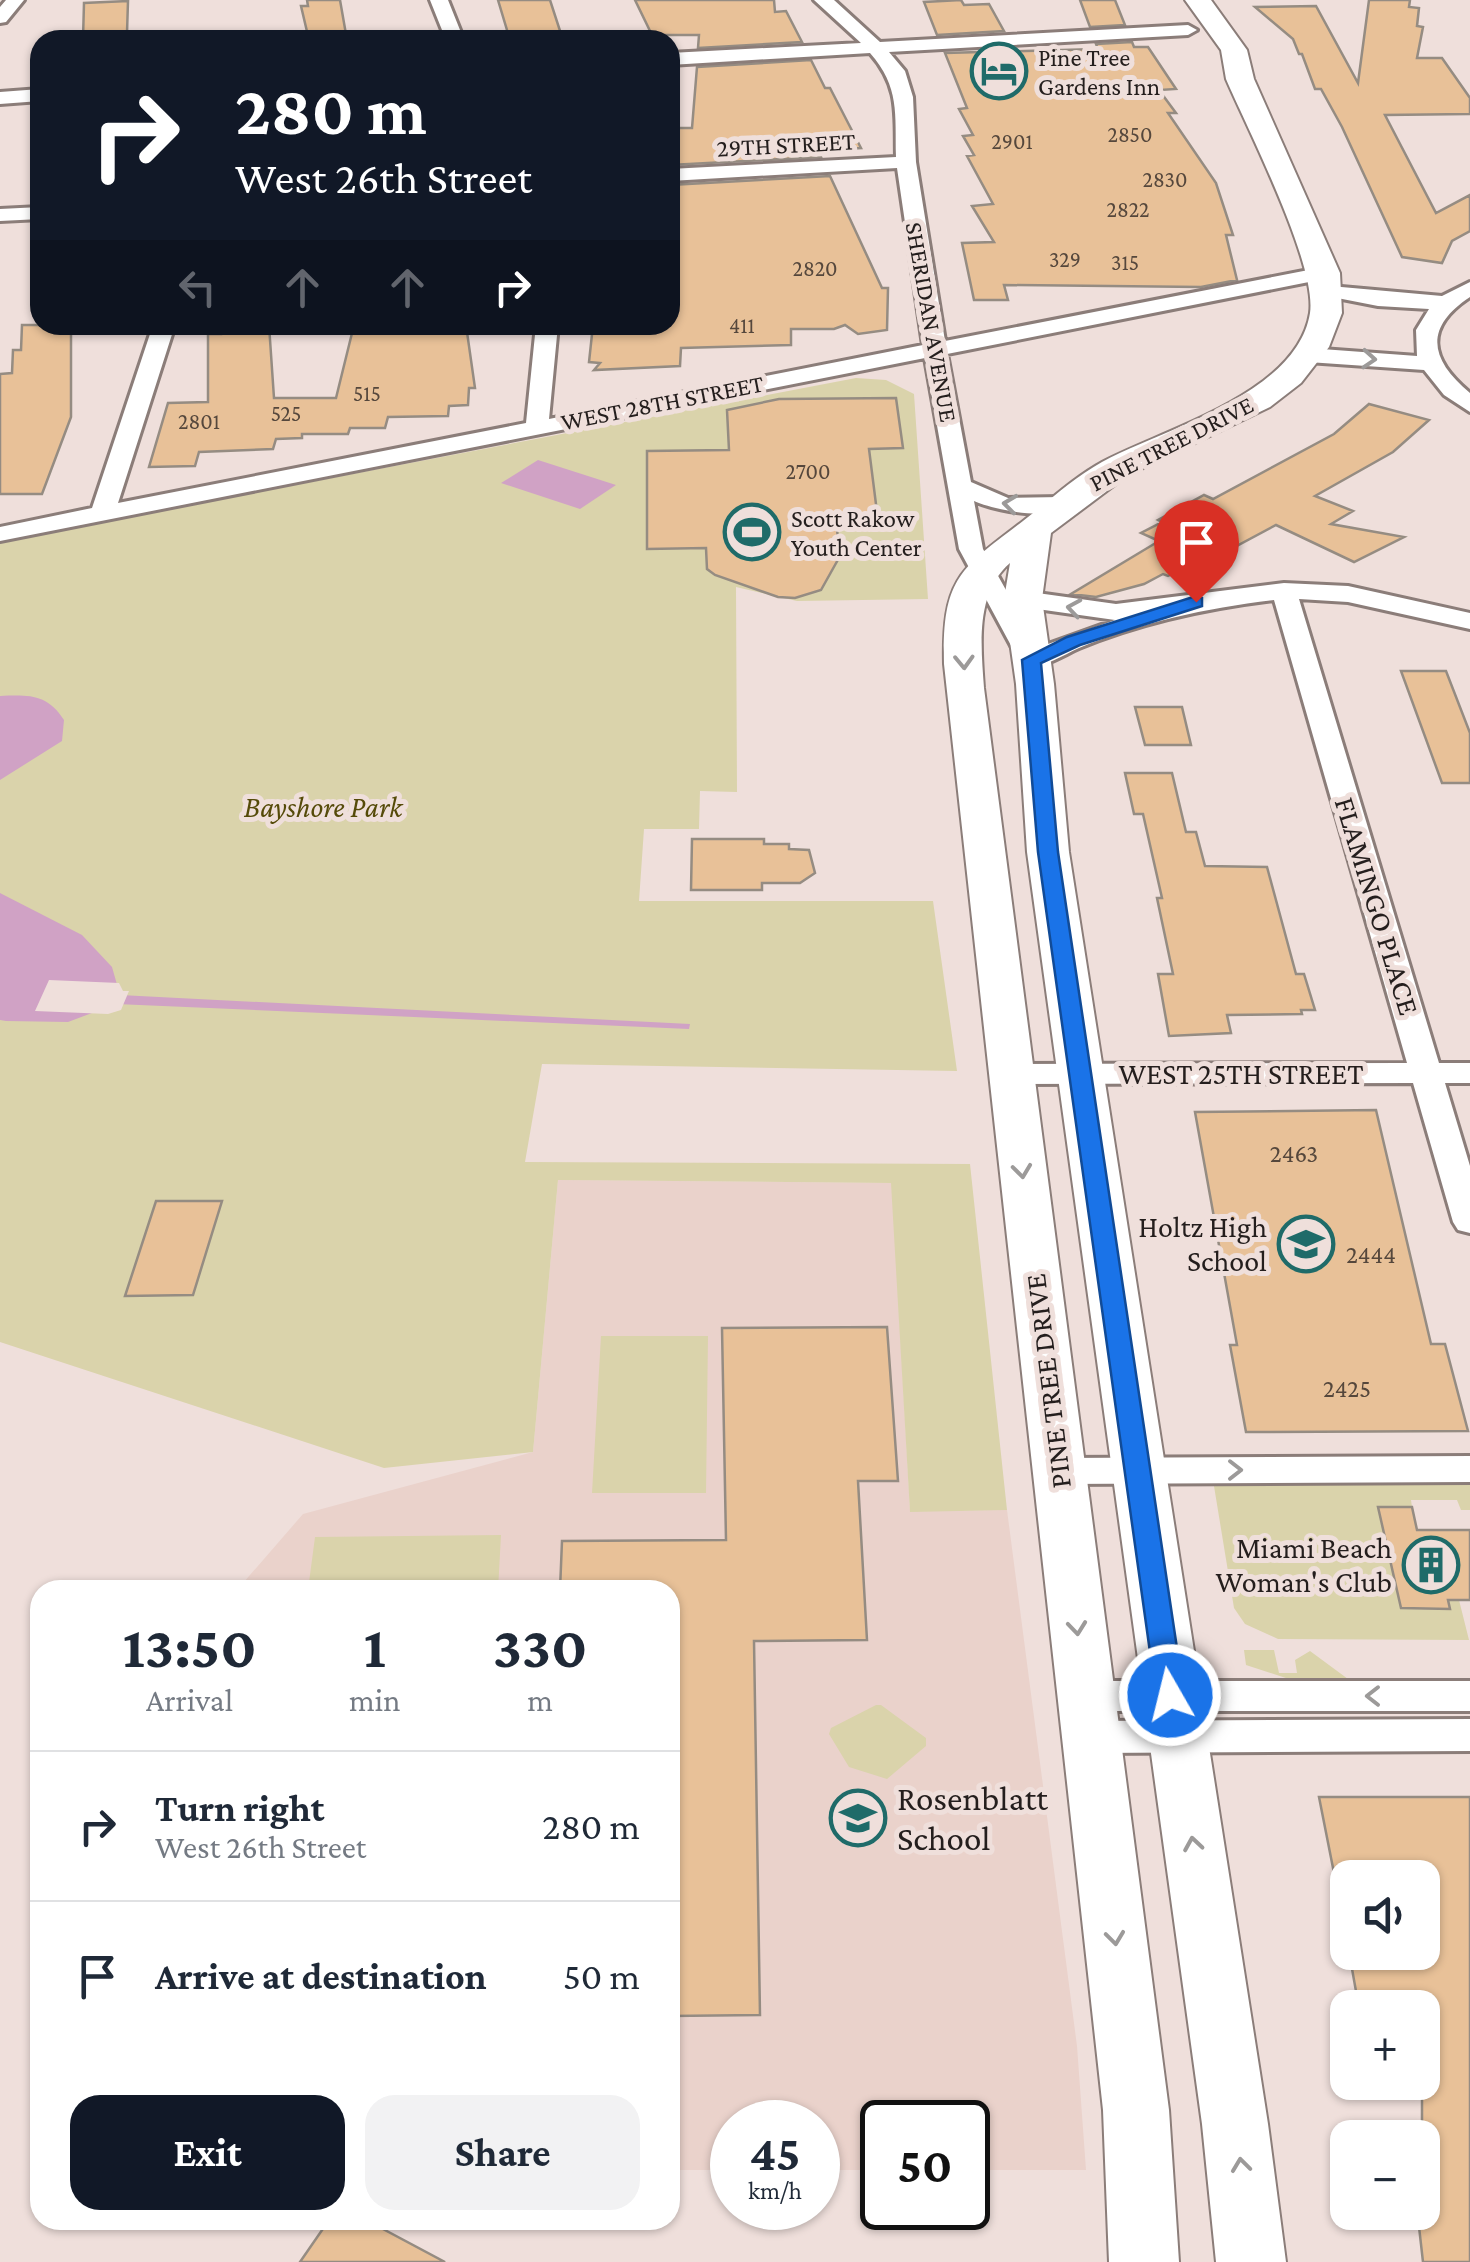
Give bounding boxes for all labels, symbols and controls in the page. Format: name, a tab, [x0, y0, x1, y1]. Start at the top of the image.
hotel icon: Pine Tree Gardens Inn	[969, 41, 1029, 101]
place label: Pine Tree Gardens Inn	[1038, 44, 1160, 100]
icon: right	[70, 70, 200, 200]
text: 280 m	[235, 71, 427, 149]
house number: 2850	[1108, 122, 1152, 147]
street label: 29TH STREET	[716, 127, 857, 162]
house number: 2901	[991, 129, 1033, 154]
text: West 26th Street	[235, 153, 532, 203]
house number: 2830	[1143, 167, 1187, 192]
house number: 2822	[1106, 197, 1150, 222]
street label: SHERIDAN AVENUE	[901, 220, 962, 424]
house number: 329	[1049, 247, 1081, 272]
house number: 315	[1111, 250, 1139, 275]
house number: 2820	[792, 256, 838, 281]
icon: left	[170, 260, 225, 315]
icon: ahead	[275, 260, 330, 315]
icon: ahead	[380, 260, 435, 315]
icon: right	[485, 260, 540, 315]
house number: 411	[729, 313, 755, 338]
one-way arrow	[1361, 348, 1377, 370]
street label: WEST 28TH STREET	[558, 370, 766, 435]
house number: 515	[353, 381, 381, 406]
street label: PINE TREE DRIVE	[1085, 391, 1258, 496]
house number: 525	[271, 401, 301, 426]
house number: 2801	[178, 409, 220, 434]
house number: 2700	[786, 459, 830, 484]
one-way arrow	[1002, 494, 1018, 515]
pin	[1154, 500, 1239, 603]
sports icon: Scott Rakow Youth Center	[722, 502, 782, 562]
place label: Scott Rakow Youth Center	[791, 505, 922, 561]
icon: arrive	[1169, 515, 1224, 570]
one-way arrow	[1066, 598, 1083, 619]
one-way arrow	[953, 654, 974, 670]
park label: Bayshore Park	[244, 790, 404, 824]
street label: FLAMINGO PLACE	[1329, 793, 1426, 1019]
street label: WEST 25TH STREET	[1118, 1057, 1364, 1090]
house number: 2463	[1270, 1140, 1318, 1167]
one-way arrow	[1011, 1162, 1032, 1179]
place label: Holtz High School	[1138, 1210, 1267, 1277]
school or university icon: Holtz High School	[1276, 1214, 1336, 1274]
house number: 2444	[1346, 1241, 1396, 1268]
street label: PINE TREE DRIVE	[1018, 1272, 1077, 1490]
house number: 2425	[1323, 1375, 1371, 1402]
one-way arrow	[1228, 1459, 1243, 1481]
place label: Miami Beach Woman's Club	[1216, 1531, 1392, 1598]
building icon: Miami Beach Woman's Club	[1401, 1535, 1461, 1595]
text: 13:50	[122, 1613, 257, 1680]
text: 1	[364, 1613, 386, 1680]
text: 330	[493, 1613, 588, 1680]
one-way arrow	[1065, 1621, 1087, 1637]
position arrow	[1118, 1643, 1222, 1747]
text: Arrival	[146, 1682, 233, 1718]
text: min	[349, 1682, 400, 1718]
text: m	[527, 1682, 553, 1718]
one-way arrow	[1364, 1685, 1380, 1707]
place label: Rosenblatt School	[897, 1779, 1048, 1858]
text: Turn right	[155, 1787, 324, 1829]
school or university icon: Rosenblatt School	[828, 1788, 888, 1848]
icon: right	[70, 1799, 125, 1854]
text: 280 m	[542, 1805, 640, 1847]
text: West 26th Street	[155, 1829, 366, 1865]
one-way arrow	[1183, 1835, 1204, 1852]
map controls	[1330, 1860, 1440, 2230]
button: sound	[1330, 1860, 1440, 1970]
one-way arrow	[1104, 1930, 1125, 1946]
icon: arrive	[70, 1949, 125, 2004]
text: Arrive at destination	[155, 1955, 487, 1997]
text: 50 m	[563, 1955, 640, 1997]
button: +	[1330, 1990, 1440, 2100]
button: Exit	[70, 2095, 345, 2210]
button: Share	[365, 2095, 640, 2210]
speed limit sign: 50	[860, 2100, 990, 2230]
button: −	[1330, 2120, 1440, 2230]
text: 45	[749, 2125, 801, 2181]
one-way arrow	[1231, 2157, 1252, 2173]
text: km/h	[748, 2177, 802, 2204]

